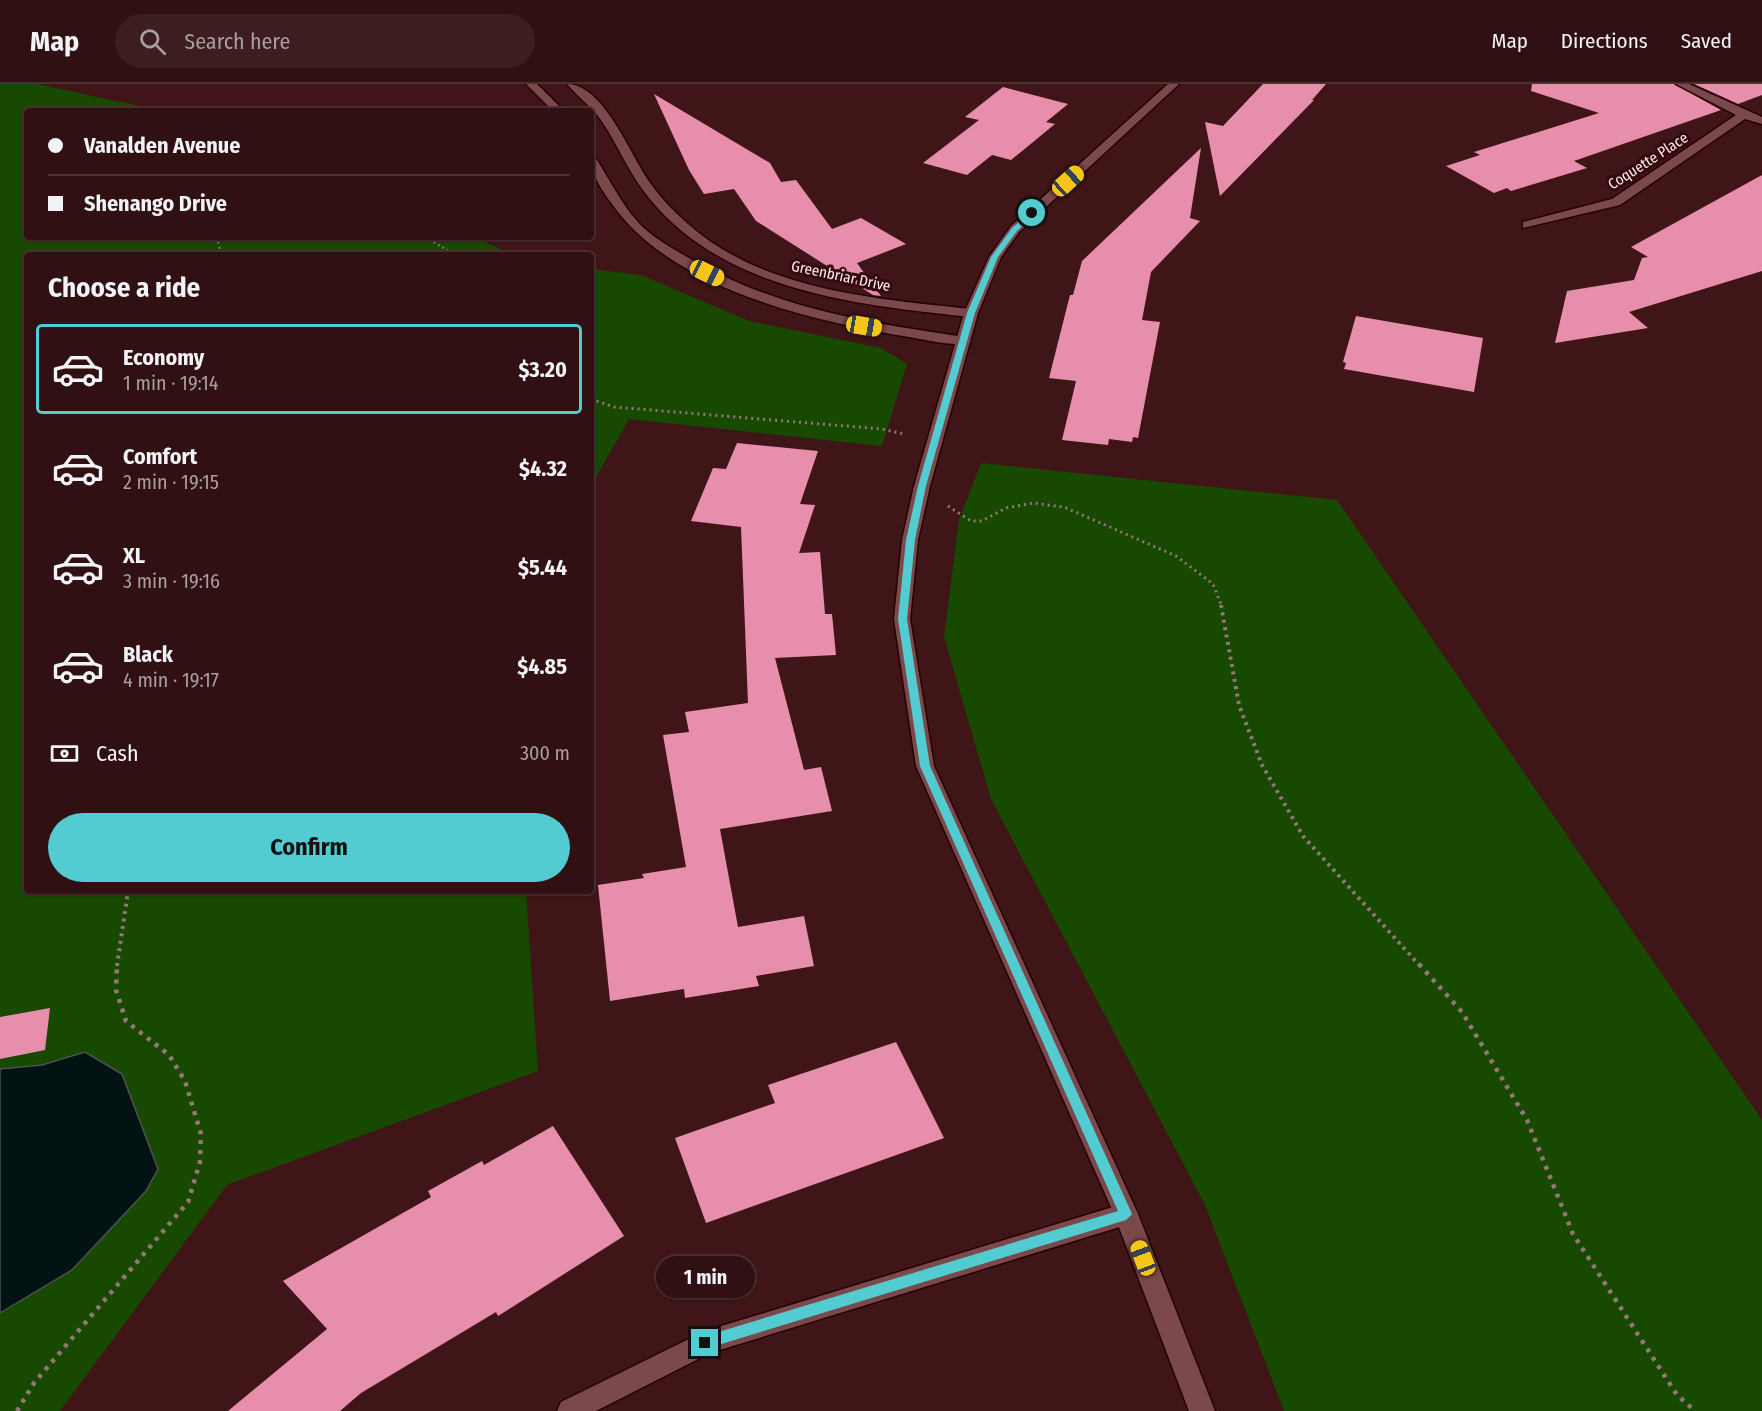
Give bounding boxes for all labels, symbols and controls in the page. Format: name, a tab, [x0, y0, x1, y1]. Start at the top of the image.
search box	[115, 14, 535, 68]
text: Map	[30, 25, 79, 58]
icon: search	[136, 25, 169, 58]
text: Search here	[184, 28, 290, 55]
text: Map	[1491, 28, 1528, 54]
text: Directions	[1561, 28, 1648, 54]
text: Saved	[1681, 28, 1732, 54]
street label: Coquette Place	[1605, 129, 1691, 193]
text: Vanalden Avenue	[84, 132, 240, 159]
car	[1049, 162, 1087, 200]
text: Shenango Drive	[84, 190, 227, 217]
route start	[1018, 199, 1045, 226]
car	[687, 257, 727, 289]
street label: Greenbriar Drive	[790, 257, 892, 295]
text: Choose a ride	[48, 272, 200, 304]
car	[845, 314, 883, 338]
icon: car	[51, 342, 105, 396]
text: Economy	[123, 344, 204, 371]
text: $3.20	[518, 356, 567, 383]
text: 1 min · 19:14	[123, 371, 219, 395]
icon: car	[51, 441, 105, 495]
text: Comfort	[123, 443, 197, 470]
text: $4.32	[519, 455, 567, 482]
text: 2 min · 19:15	[123, 470, 219, 494]
icon: car	[51, 540, 105, 594]
text: XL	[123, 542, 145, 569]
text: $5.44	[518, 554, 567, 581]
text: 3 min · 19:16	[123, 569, 220, 593]
icon: car	[51, 639, 105, 693]
text: Black	[123, 641, 173, 668]
text: $4.85	[517, 653, 567, 680]
text: 4 min · 19:17	[123, 668, 219, 692]
icon: cash	[48, 737, 81, 770]
text: Cash	[96, 740, 139, 767]
text: 300 m	[520, 741, 570, 765]
button: Confirm	[48, 813, 570, 882]
car	[1128, 1238, 1158, 1278]
callout: 1 min	[656, 1256, 754, 1298]
text: 1 min	[684, 1265, 727, 1289]
route end	[691, 1329, 718, 1356]

